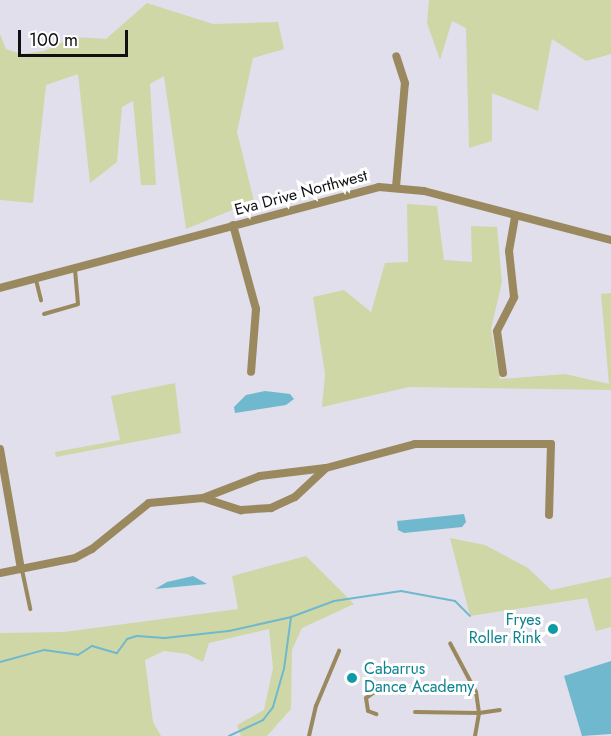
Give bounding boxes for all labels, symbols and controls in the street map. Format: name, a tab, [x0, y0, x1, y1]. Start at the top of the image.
scale bar	[21, 18, 130, 56]
text: 100 m	[29, 27, 78, 53]
street label: Eva Drive Northwest	[233, 166, 369, 220]
place label: Fryes Roller Rink	[469, 610, 541, 648]
marker: Fryes Roller Rink	[546, 622, 560, 636]
place label: Cabarrus Dance Academy	[364, 659, 474, 697]
marker: Cabarrus Dance Academy	[345, 671, 359, 685]

